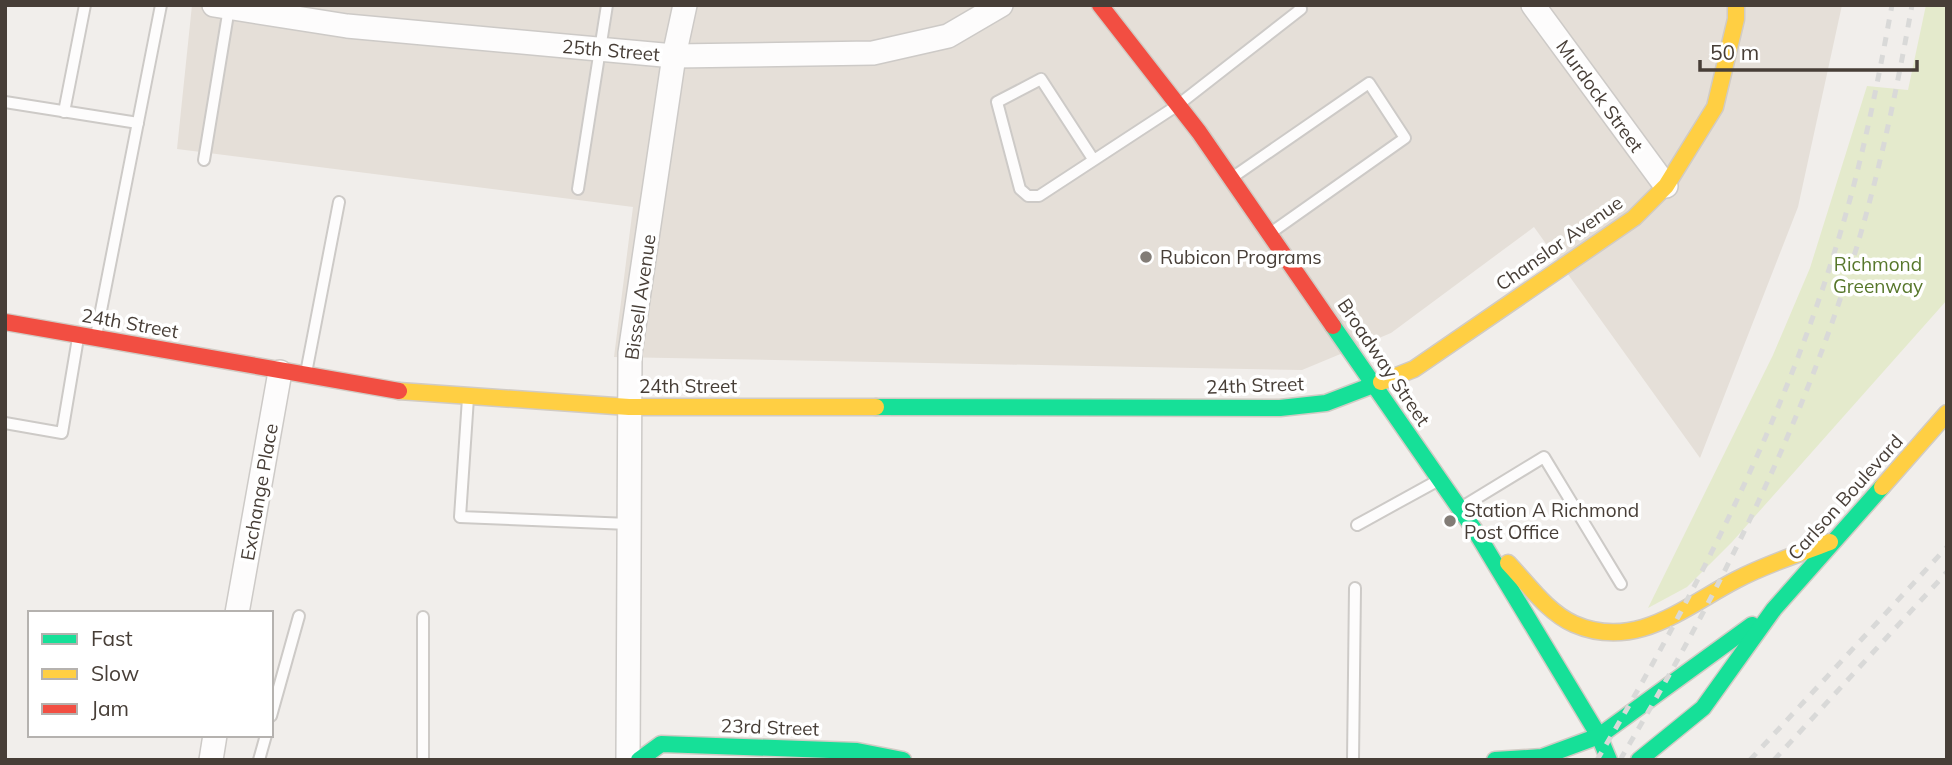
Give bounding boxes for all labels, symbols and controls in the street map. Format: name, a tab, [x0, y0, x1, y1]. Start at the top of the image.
scale bar	[1700, 28, 1917, 72]
street label: 25th Street	[561, 34, 661, 66]
street label: Murdock Street	[1551, 35, 1649, 157]
text: 50 m	[1710, 39, 1759, 65]
street label: Chanslor Avenue	[1491, 190, 1627, 296]
street label: Bissell Avenue	[619, 233, 661, 361]
place label: Rubicon Programs	[1160, 245, 1322, 269]
marker: Rubicon Programs	[1138, 249, 1154, 265]
park label: Richmond Greenway	[1833, 252, 1923, 298]
street label: Broadway Street	[1333, 294, 1436, 431]
street label: 24th Street	[80, 303, 181, 343]
street label: 24th Street	[1206, 371, 1305, 399]
street label: 24th Street	[639, 374, 737, 398]
street label: Exchange Place	[235, 422, 283, 562]
street label: Carlson Boulevard	[1782, 429, 1908, 565]
place label: Station A Richmond Post Office	[1464, 498, 1639, 544]
marker: Station A Richmond Post Office	[1442, 513, 1458, 529]
legend	[28, 611, 273, 737]
text: Fast	[91, 625, 133, 651]
text: Slow	[91, 660, 139, 686]
text: Jam	[91, 695, 129, 721]
street label: 23rd Street	[720, 713, 820, 741]

